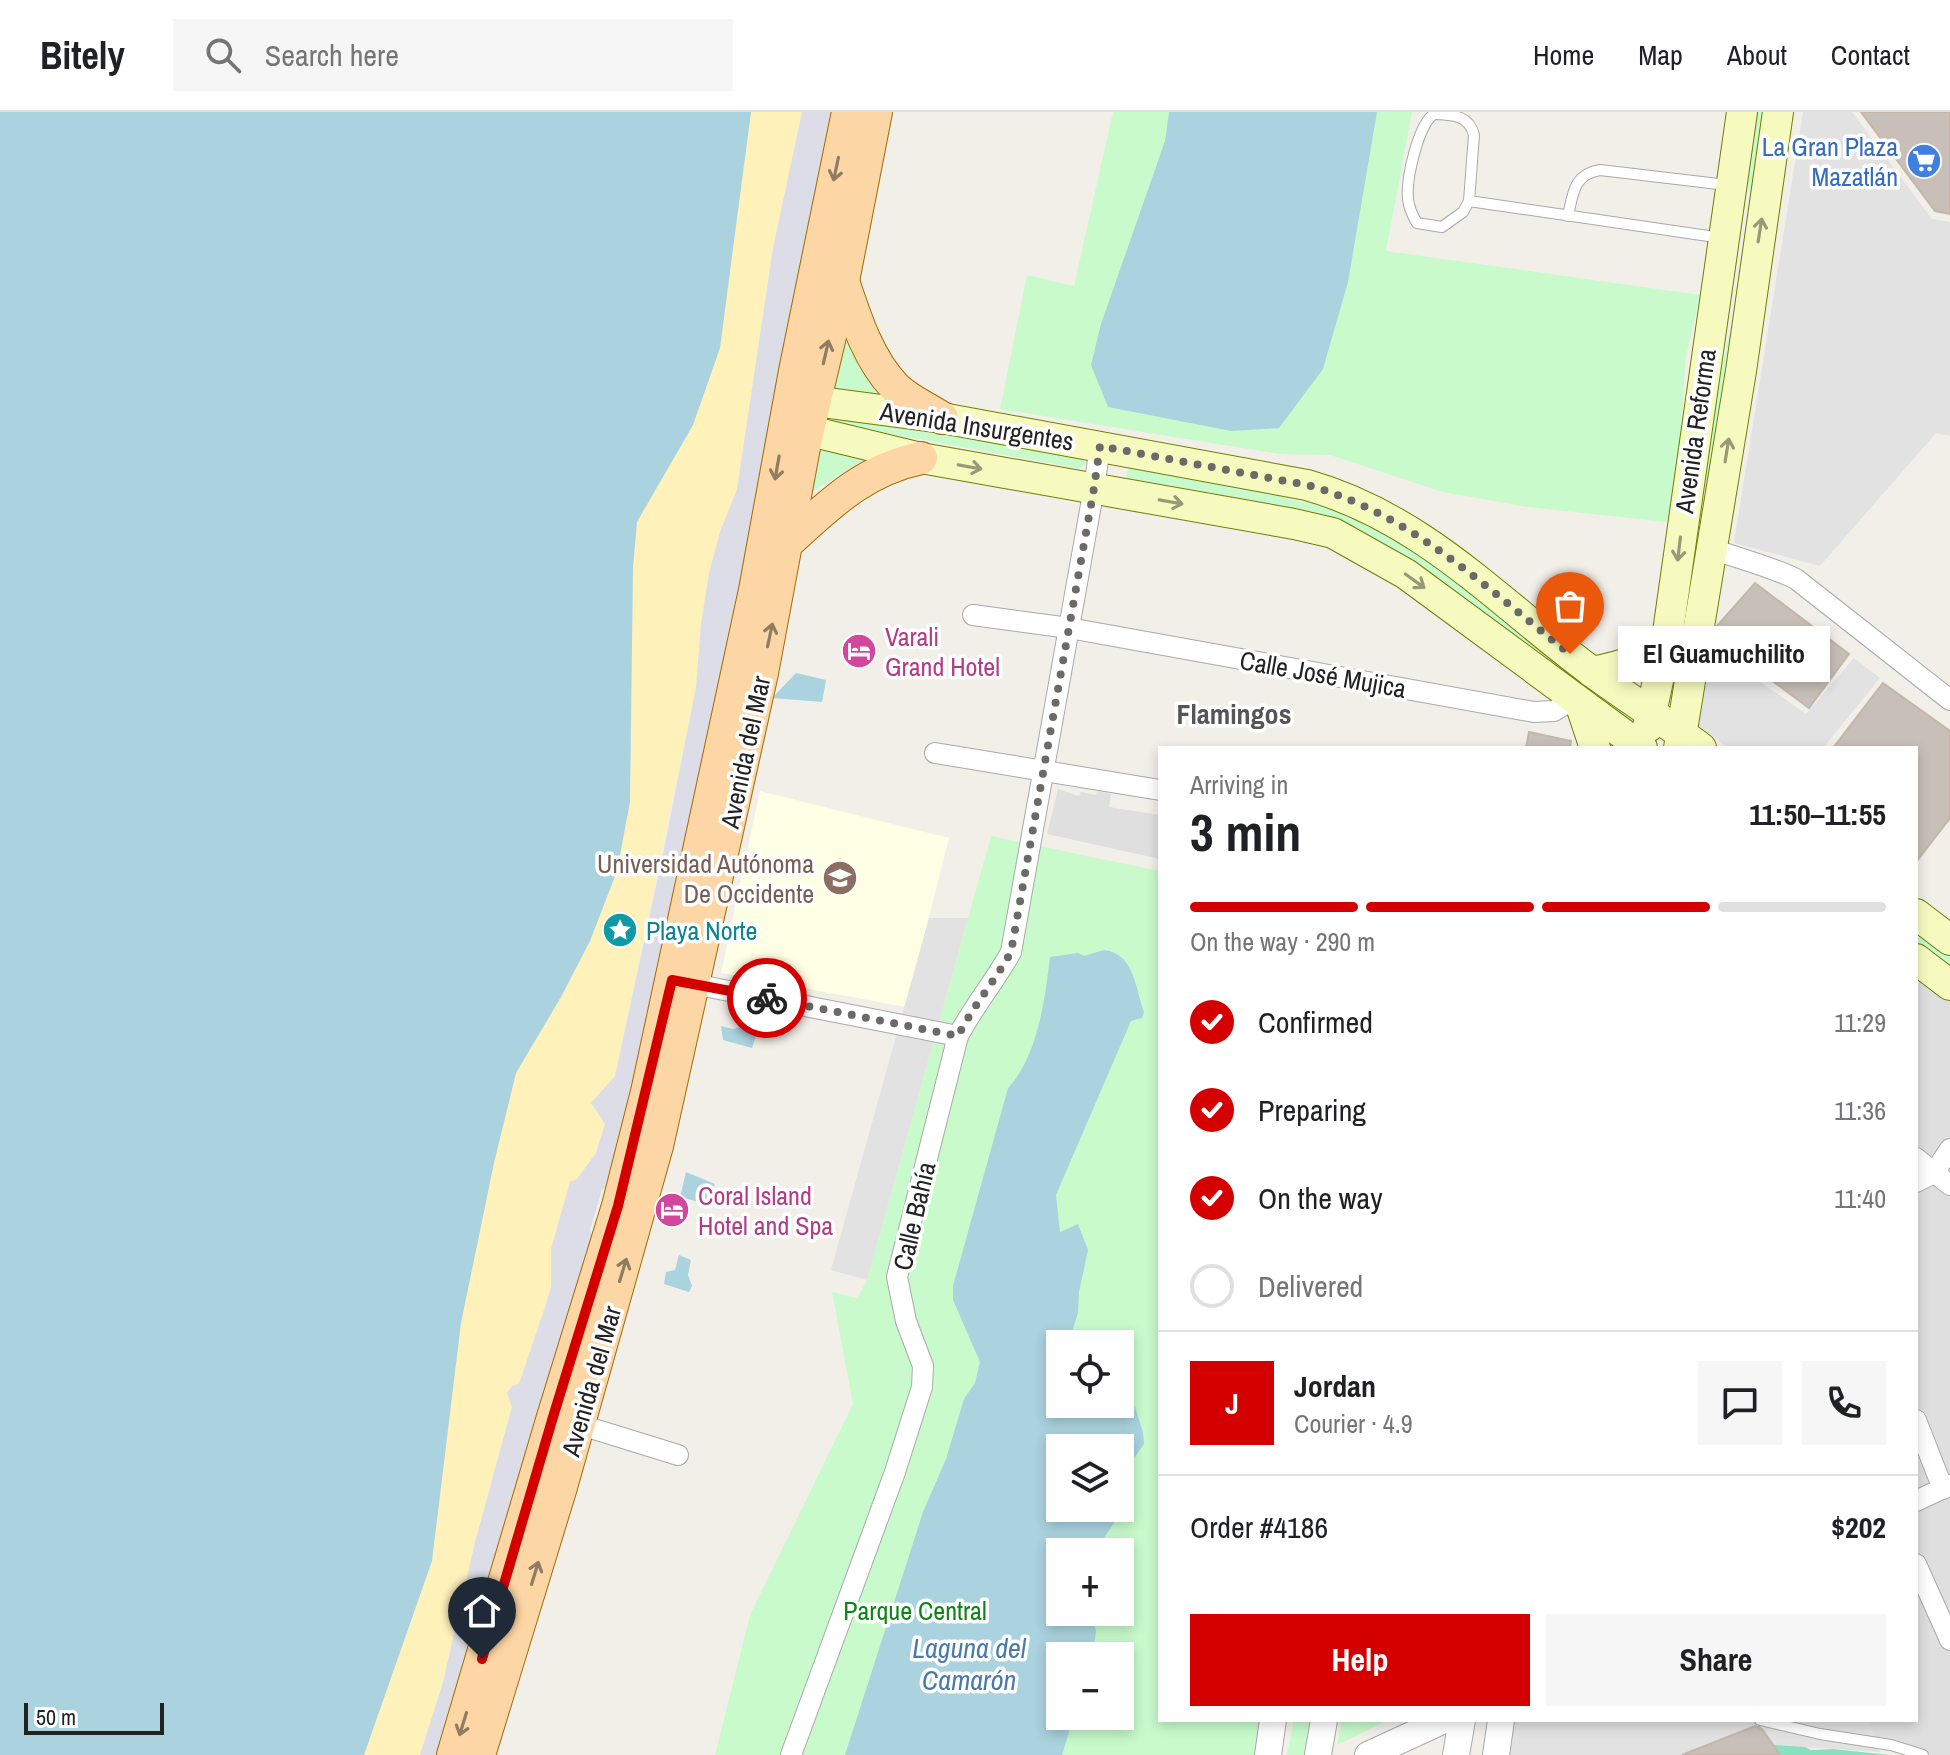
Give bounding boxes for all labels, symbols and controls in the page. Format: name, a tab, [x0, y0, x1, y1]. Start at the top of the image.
search box	[173, 19, 733, 91]
text: Bitely	[40, 30, 125, 81]
icon: search	[201, 33, 245, 77]
text: Search here	[265, 35, 399, 75]
text: Home	[1533, 36, 1594, 74]
text: Map	[1638, 36, 1683, 74]
text: About	[1727, 36, 1787, 74]
text: Contact	[1831, 36, 1910, 74]
place label: La Gran Plaza Mazatlán	[1762, 129, 1898, 194]
supermarket icon: La Gran Plaza Mazatlán	[1905, 142, 1943, 180]
one-way arrow	[828, 156, 843, 181]
one-way arrow	[1753, 218, 1768, 243]
one-way arrow	[819, 340, 834, 366]
street label: Avenida Reforma	[1666, 346, 1724, 516]
street label: Avenida Insurgentes	[877, 393, 1076, 459]
one-way arrow	[1720, 438, 1735, 463]
one-way arrow	[769, 455, 784, 480]
one-way arrow	[957, 460, 982, 475]
one-way arrow	[1158, 495, 1183, 510]
one-way arrow	[1671, 536, 1686, 562]
one-way arrow	[1404, 572, 1426, 589]
pin	[1536, 572, 1604, 654]
icon: bag	[1548, 584, 1592, 628]
place label: Varali Grand Hotel	[885, 619, 1000, 684]
one-way arrow	[763, 623, 778, 648]
callout: El Guamuchilito	[1618, 626, 1830, 682]
hotel icon: Varali Grand Hotel	[840, 632, 878, 670]
text: El Guamuchilito	[1643, 636, 1805, 671]
street label: Calle José Mujica	[1237, 642, 1409, 706]
street label: Avenida del Mar	[712, 673, 778, 832]
district label: Flamingos	[1177, 695, 1291, 733]
text: Arriving in	[1190, 767, 1288, 802]
text: 11:50–11:55	[1749, 794, 1886, 834]
text: 3 min	[1190, 797, 1301, 867]
place label: Universidad Autónoma De Occidente	[597, 846, 814, 911]
school or university icon: Universidad Autónoma De Occidente	[821, 859, 859, 897]
place icon: Playa Norte	[601, 911, 639, 949]
place label: Playa Norte	[646, 913, 757, 948]
text: On the way · 290 m	[1190, 924, 1375, 959]
courier	[727, 958, 807, 1038]
icon: bike	[745, 976, 789, 1020]
icon: check	[1190, 1000, 1234, 1044]
text: Confirmed	[1258, 1002, 1373, 1042]
text: 11:29	[1834, 1005, 1886, 1040]
icon: check	[1190, 1088, 1234, 1132]
text: Preparing	[1258, 1090, 1366, 1130]
text: 11:36	[1834, 1093, 1886, 1128]
street label: Calle Bahía	[885, 1158, 943, 1274]
icon: check	[1190, 1176, 1234, 1220]
place label: Coral Island Hotel and Spa	[698, 1178, 833, 1243]
text: On the way	[1258, 1178, 1382, 1218]
text: 11:40	[1834, 1181, 1886, 1216]
hotel icon: Coral Island Hotel and Spa	[653, 1191, 691, 1229]
one-way arrow	[617, 1258, 631, 1283]
text: Delivered	[1258, 1266, 1363, 1306]
street label: Avenida del Mar	[553, 1302, 629, 1461]
map controls	[1046, 1330, 1134, 1730]
button: locate	[1046, 1330, 1134, 1418]
button: chat	[1698, 1361, 1782, 1445]
button: phone	[1802, 1361, 1886, 1445]
text: Jordan	[1294, 1366, 1376, 1406]
text: J	[1225, 1383, 1239, 1423]
text: Courier · 4.9	[1294, 1406, 1413, 1441]
button: layers	[1046, 1434, 1134, 1522]
text: Order #4186	[1190, 1507, 1328, 1547]
text: $202	[1831, 1507, 1886, 1547]
button: +	[1046, 1538, 1134, 1626]
one-way arrow	[528, 1561, 543, 1586]
pin	[448, 1577, 516, 1659]
icon: home	[460, 1589, 504, 1633]
park label: Parque Central	[843, 1593, 987, 1628]
button: Help	[1190, 1614, 1530, 1706]
button: Share	[1546, 1614, 1886, 1706]
water label: Laguna del Camarón	[912, 1629, 1027, 1699]
button: −	[1046, 1642, 1134, 1730]
scale bar	[24, 1699, 164, 1735]
text: 50 m	[36, 1702, 76, 1732]
one-way arrow	[455, 1711, 469, 1736]

